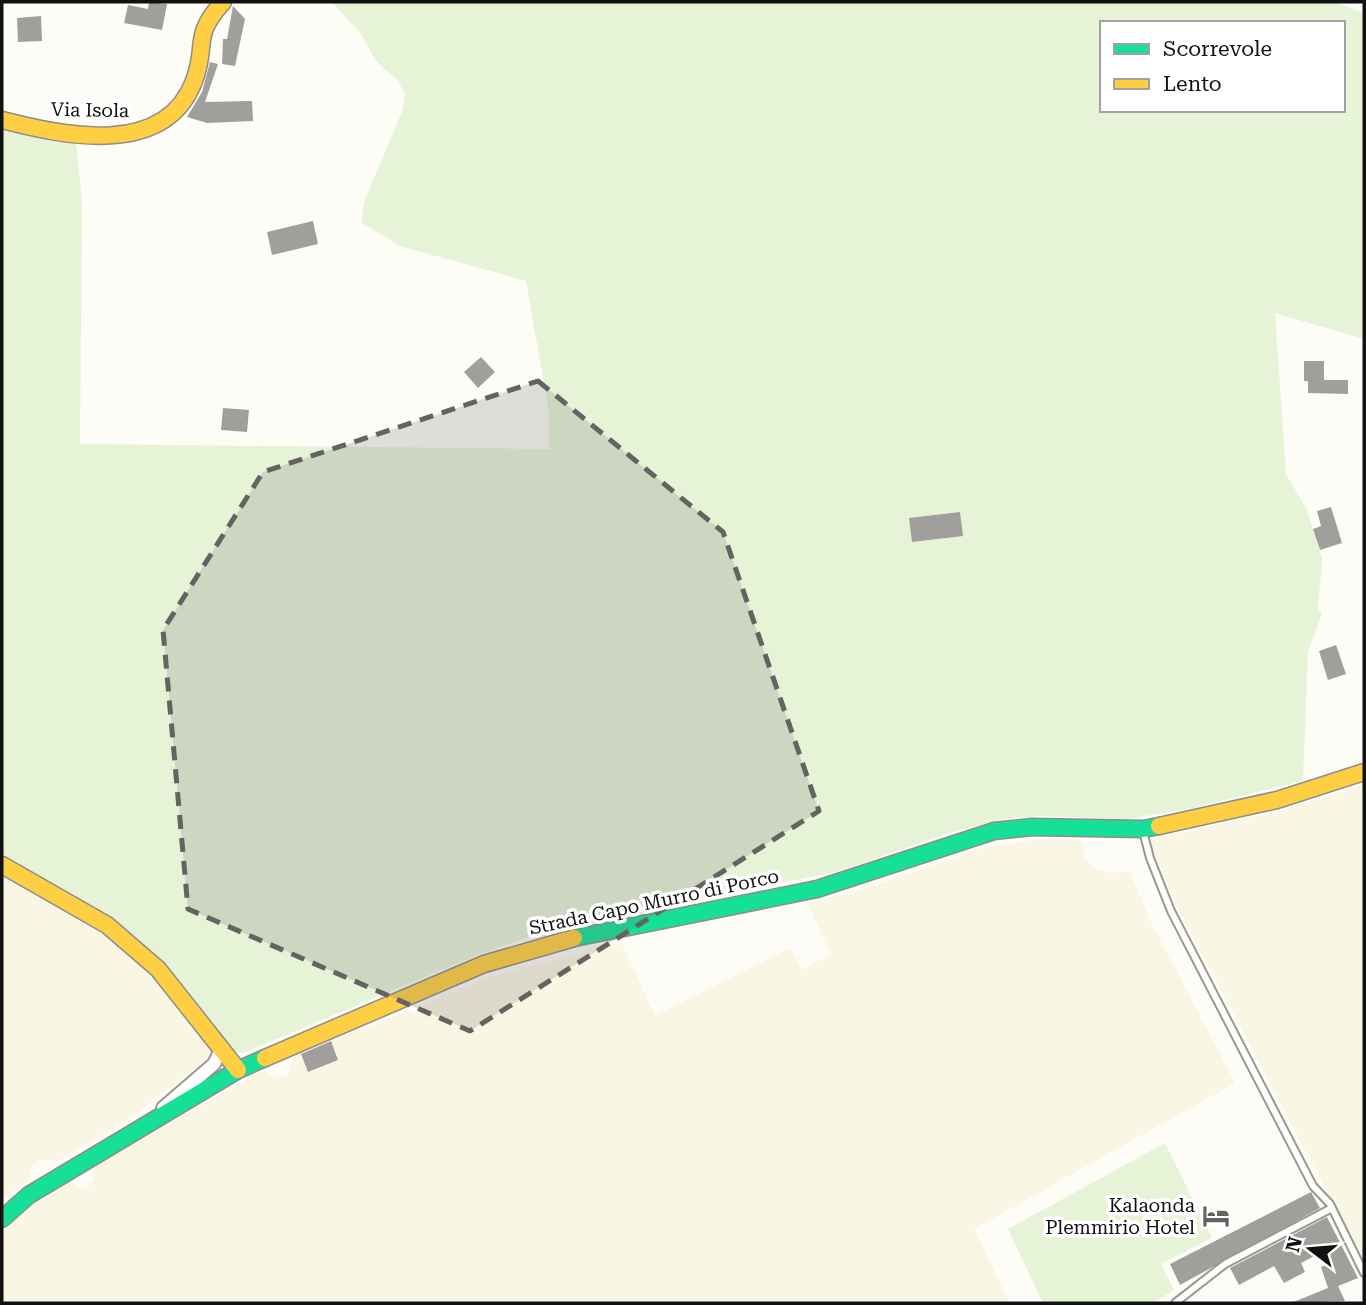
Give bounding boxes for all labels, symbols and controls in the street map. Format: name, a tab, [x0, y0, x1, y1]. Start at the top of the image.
legend	[1100, 21, 1345, 112]
text: Scorrevole	[1163, 37, 1272, 61]
text: Lento	[1163, 72, 1222, 96]
street label: Via Isola	[51, 98, 130, 122]
street label: Strada Capo Murro di Porco	[527, 864, 781, 940]
place label: Kalaonda Plemmirio Hotel	[1045, 1194, 1196, 1239]
hotel icon: Kalaonda Plemmirio Hotel	[1201, 1201, 1231, 1231]
north arrow	[1275, 1214, 1345, 1284]
text: N	[1281, 1234, 1307, 1255]

